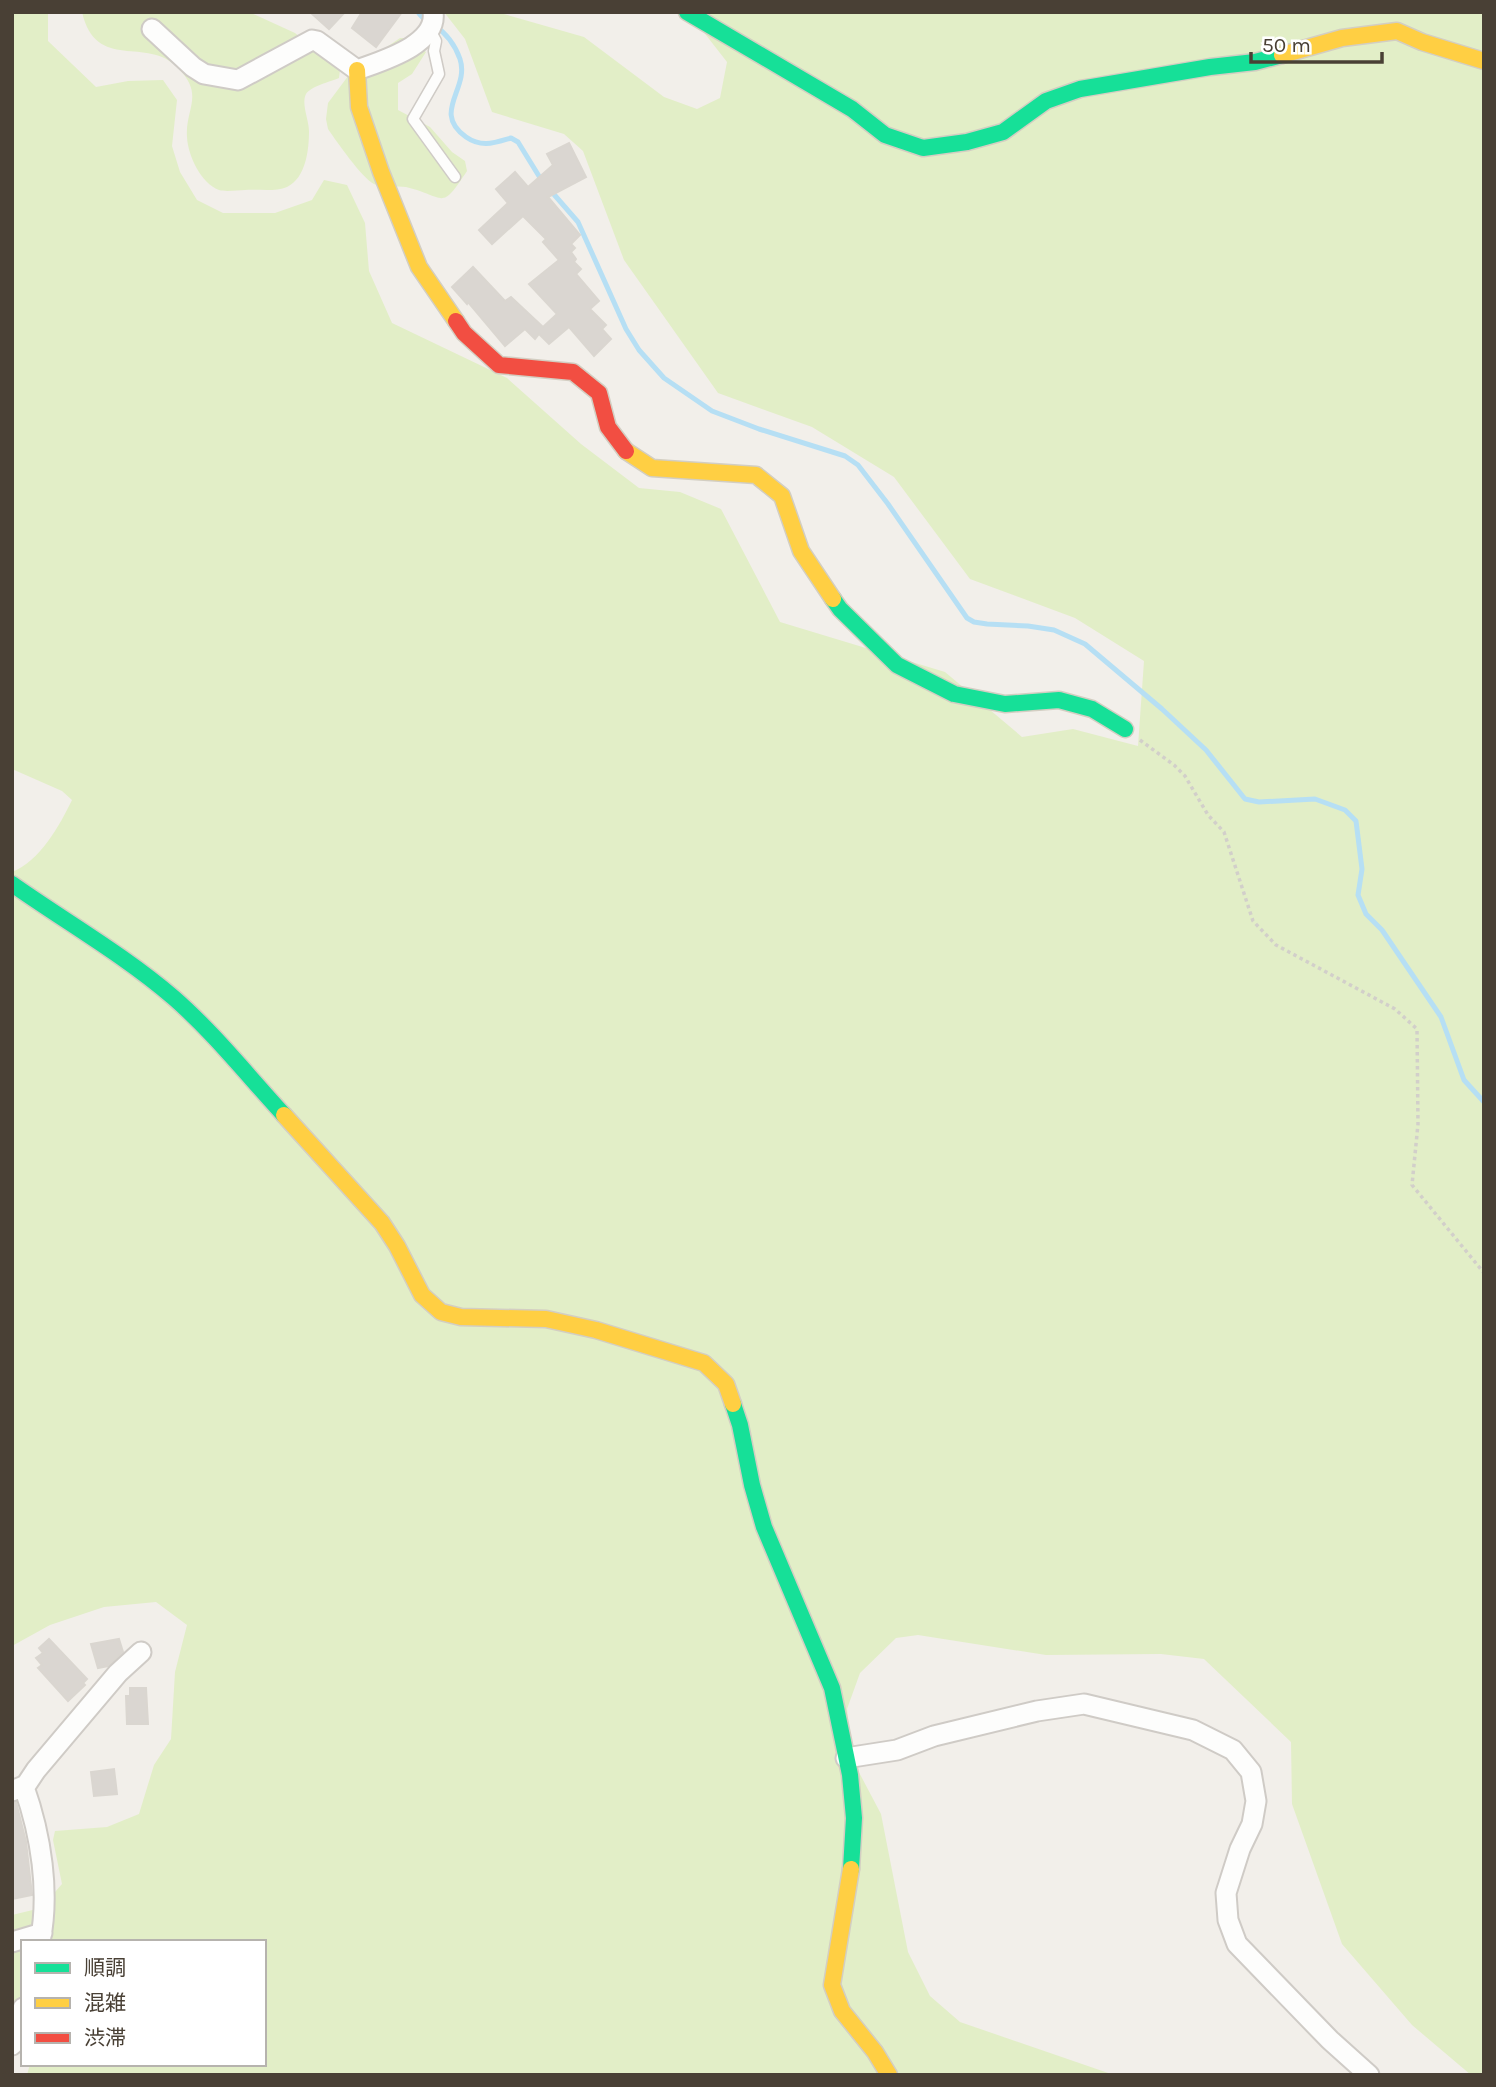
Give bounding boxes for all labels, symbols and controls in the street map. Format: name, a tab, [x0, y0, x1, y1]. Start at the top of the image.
scale bar	[1251, 21, 1382, 65]
text: 50 m	[1262, 33, 1311, 57]
legend	[21, 1940, 266, 2066]
text: 順調	[84, 1956, 126, 1980]
text: 混雑	[84, 1991, 126, 2015]
text: 渋滞	[84, 2026, 126, 2050]

